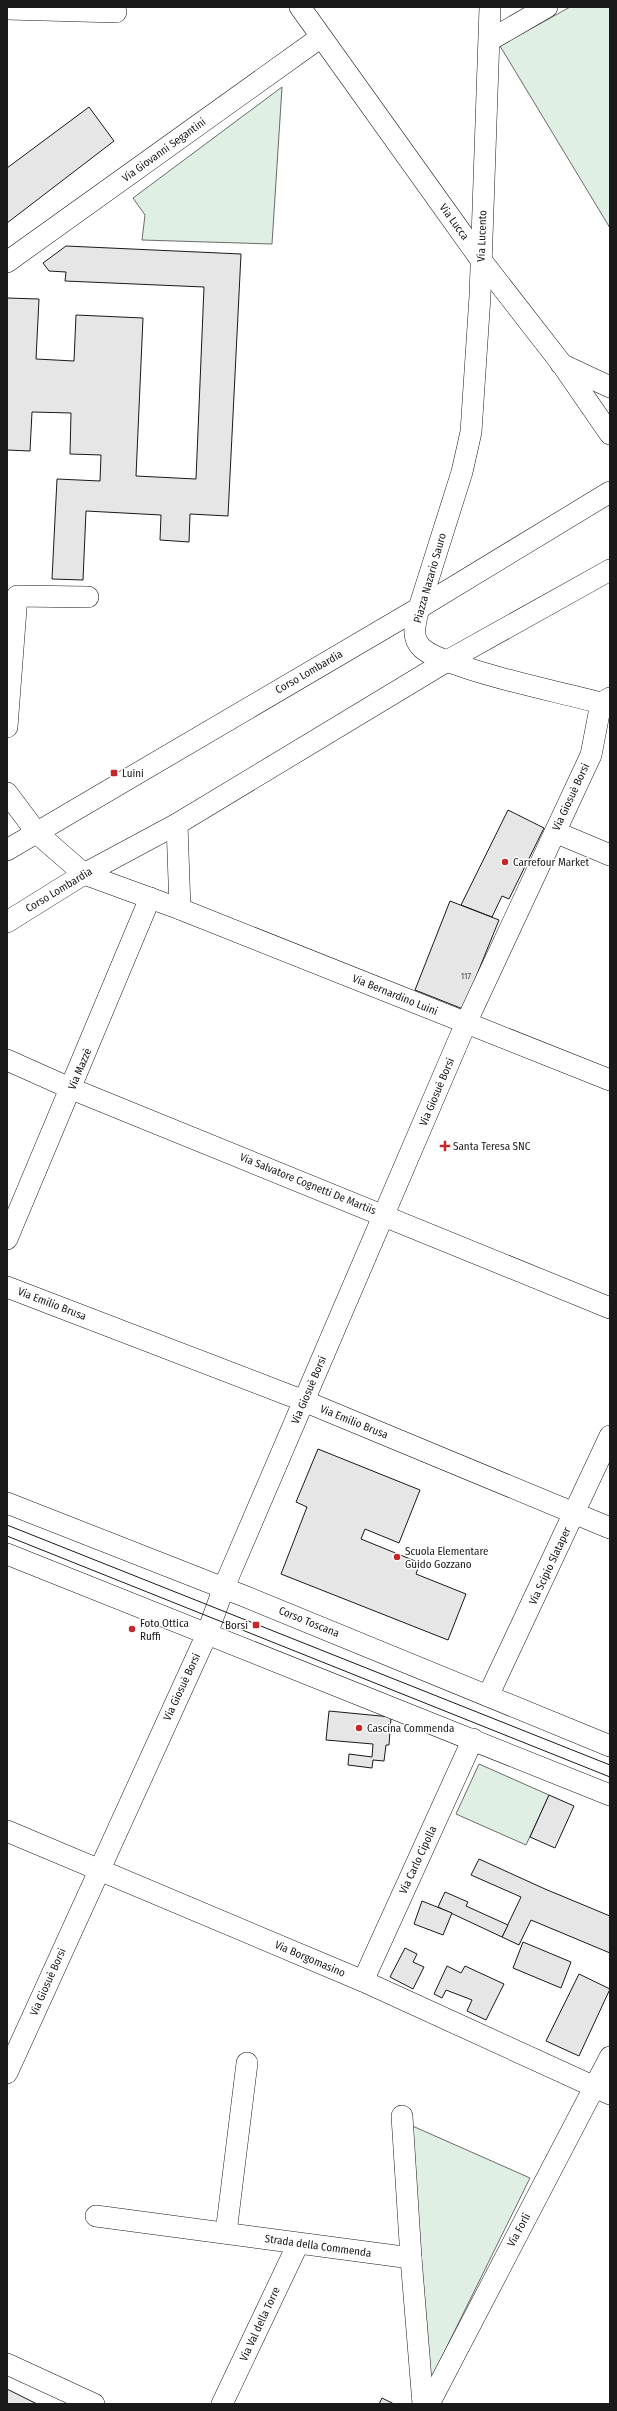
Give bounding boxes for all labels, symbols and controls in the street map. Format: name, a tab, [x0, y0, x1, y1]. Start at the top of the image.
street label: Via Giovanni Segantini	[120, 115, 209, 185]
street label: Via Lucca	[437, 201, 471, 243]
street label: Via Lucento	[475, 210, 489, 262]
street label: Piazza Nazario Sauro	[411, 531, 449, 624]
street label: Corso Lombardia	[273, 647, 345, 697]
street label: Via Giosuè Borsi	[550, 761, 592, 833]
place label: Luini	[122, 767, 144, 780]
marker: Luini	[109, 768, 119, 778]
place label: Carrefour Market	[513, 856, 589, 869]
marker: Carrefour Market	[500, 857, 510, 867]
street label: Corso Lombardia	[23, 865, 95, 915]
house number: 117	[461, 971, 472, 981]
street label: Via Bernardino Luini	[350, 972, 440, 1018]
street label: Via Mazzè	[65, 1046, 95, 1092]
street label: Via Giosuè Borsi	[417, 1056, 457, 1128]
place label: Santa Teresa SNC	[453, 1140, 531, 1153]
marker: Santa Teresa SNC	[440, 1141, 450, 1151]
street label: Via Salvatore Cognetti De Martiis	[238, 1151, 378, 1218]
street label: Via Emilio Brusa	[16, 1285, 88, 1323]
street label: Via Giosuè Borsi	[289, 1354, 329, 1426]
street label: Via Emilio Brusa	[318, 1402, 390, 1442]
street label: Via Scipio Slataper	[526, 1525, 574, 1607]
place label: Scuola Elementare Guido Gozzano	[405, 1545, 488, 1571]
marker: Scuola Elementare Guido Gozzano	[392, 1552, 402, 1562]
street label: Corso Toscana	[277, 1604, 341, 1640]
place label: Foto Ottica Ruffi	[140, 1617, 189, 1643]
place label: Borsi	[225, 1619, 248, 1632]
marker: Borsi	[251, 1620, 261, 1630]
marker: Foto Ottica Ruffi	[127, 1624, 137, 1634]
street label: Via Giosuè Borsi	[161, 1651, 203, 1723]
place label: Cascina Commenda	[367, 1722, 454, 1735]
marker: Cascina Commenda	[354, 1723, 364, 1733]
street label: Via Carlo Cipolla	[397, 1824, 439, 1896]
street label: Via Borgomasino	[273, 1938, 347, 1980]
street label: Via Giosuè Borsi	[27, 1946, 69, 2018]
street label: Via Forlì	[505, 2211, 533, 2249]
street label: Strada della Commenda	[264, 2232, 372, 2260]
street label: Via Val della Torre	[237, 2285, 283, 2363]

